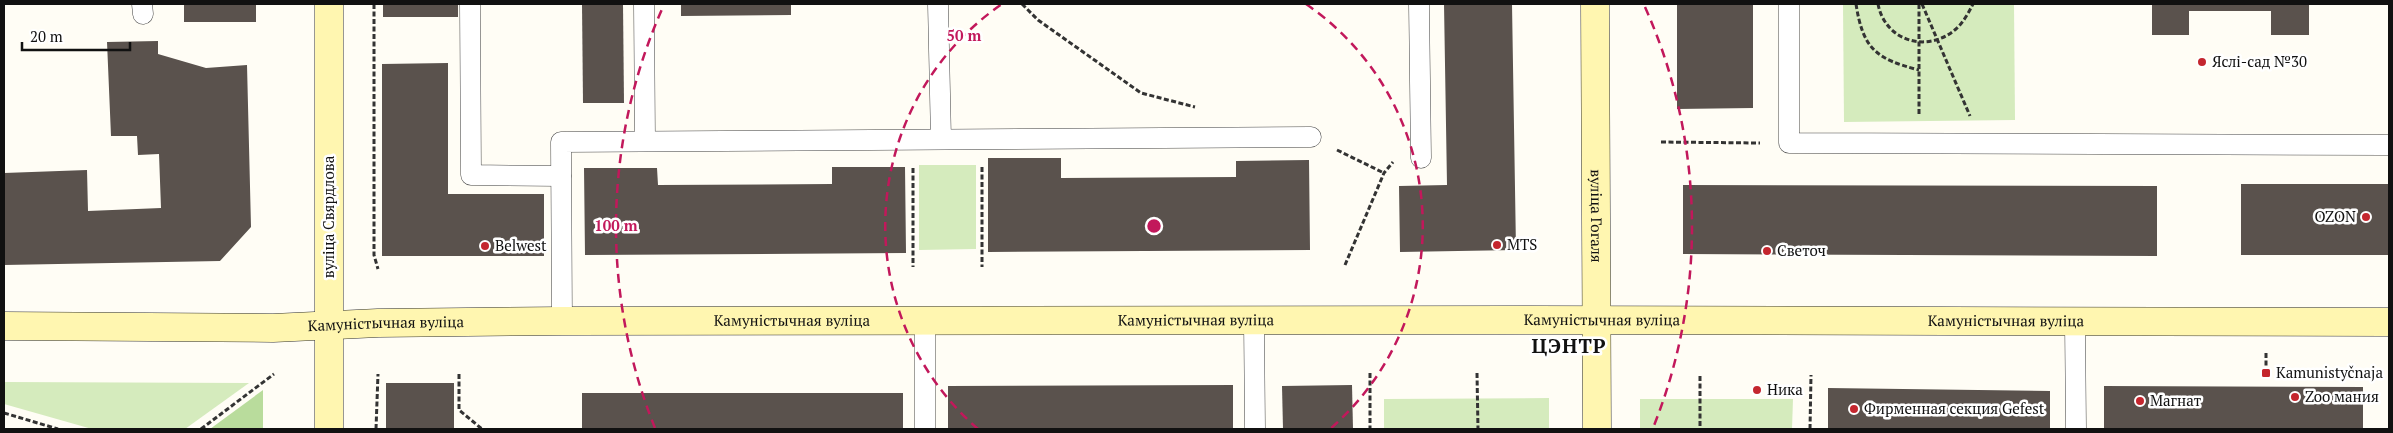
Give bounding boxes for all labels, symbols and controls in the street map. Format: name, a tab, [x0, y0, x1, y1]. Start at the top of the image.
scale bar	[22, 20, 130, 52]
text: 50 m	[947, 25, 982, 45]
text: 20 m	[30, 26, 63, 46]
place label: Яслі-сад №30	[2212, 51, 2307, 71]
marker: Яслі-сад №30	[2196, 56, 2208, 68]
street label: вуліца Свярдлова	[318, 155, 338, 278]
street label: вуліца Гогаля	[1587, 169, 1607, 263]
place label: OZON	[2314, 206, 2356, 226]
marker: OZON	[2360, 211, 2372, 223]
text: 100 m	[594, 215, 638, 235]
centre of rings	[1145, 217, 1163, 235]
place label: MTS	[1507, 234, 1537, 254]
place label: Belwest	[495, 235, 547, 255]
marker: MTS	[1491, 239, 1503, 251]
marker: Belwest	[479, 240, 491, 252]
place label: Светоч	[1777, 240, 1826, 260]
marker: Светоч	[1761, 245, 1773, 257]
street label: Камуністычная вуліца	[1118, 309, 1274, 329]
street label: Камуністычная вуліца	[1524, 309, 1680, 329]
street label: Камуністычная вуліца	[714, 310, 870, 330]
street label: Камуністычная вуліца	[1928, 310, 2084, 330]
street label: Камуністычная вуліца	[307, 311, 465, 335]
district label: ЦЭНТР	[1531, 332, 1607, 359]
place label: Kamunistyčnaja	[2276, 362, 2383, 382]
marker: Kamunistyčnaja	[2260, 367, 2272, 379]
place label: Ника	[1767, 379, 1803, 399]
marker: Ника	[1751, 384, 1763, 396]
place label: Zoo мания	[2305, 386, 2379, 406]
place label: Магнат	[2150, 390, 2202, 410]
marker: Zoo мания	[2289, 391, 2301, 403]
marker: Магнат	[2134, 395, 2146, 407]
place label: Фирменная секция Gefest	[1864, 398, 2045, 418]
marker: Фирменная секция Gefest	[1848, 403, 1860, 415]

